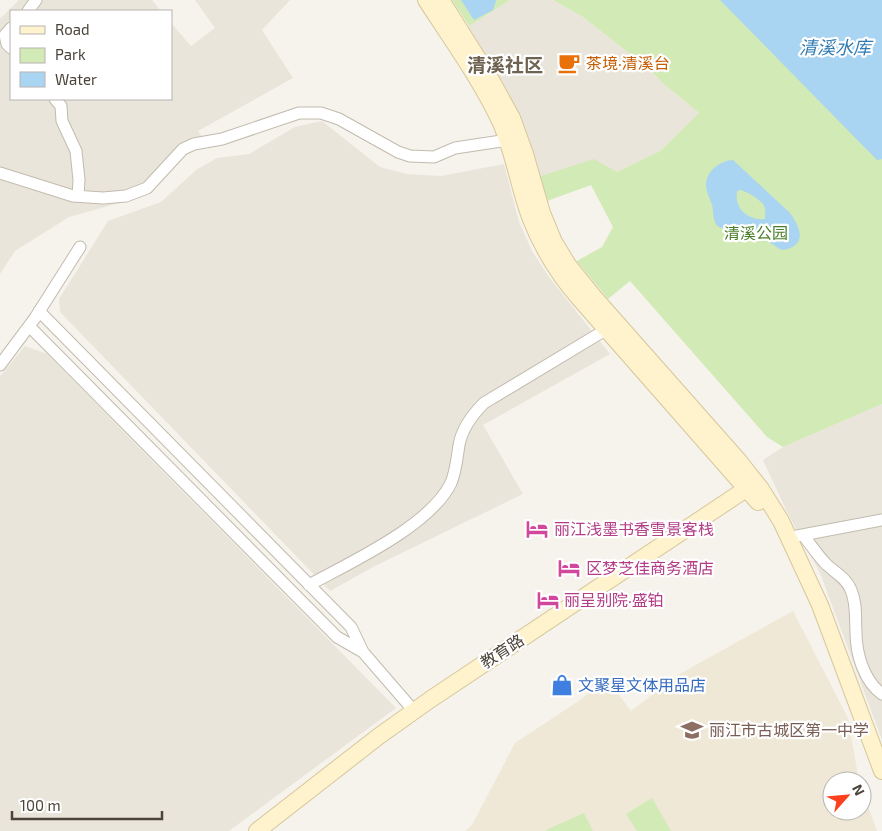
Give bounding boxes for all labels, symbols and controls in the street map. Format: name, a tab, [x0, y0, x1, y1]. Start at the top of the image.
legend	[10, 10, 172, 100]
text: Road	[55, 20, 90, 38]
water label: 清溪水库	[799, 36, 874, 58]
text: Park	[55, 45, 86, 63]
cafe icon: 茶境·清溪台	[556, 50, 582, 76]
district label: 清溪社区	[467, 53, 543, 76]
place label: 茶境·清溪台	[586, 53, 670, 72]
text: Water	[55, 70, 97, 88]
park label: 清溪公园	[724, 223, 788, 242]
hotel icon: 丽江浅墨书香雪景客栈	[524, 516, 550, 542]
place label: 丽江浅墨书香雪景客栈	[554, 519, 714, 538]
hotel icon: 区梦芝佳商务酒店	[556, 555, 582, 581]
place label: 区梦芝佳商务酒店	[586, 558, 714, 577]
hotel icon: 丽呈别院·盛铂	[535, 587, 561, 613]
place label: 丽呈别院·盛铂	[564, 590, 664, 609]
street label: 教育路	[476, 630, 527, 672]
shop icon: 文聚星文体用品店	[549, 672, 575, 698]
place label: 文聚星文体用品店	[578, 675, 706, 694]
school or university icon: 丽江市古城区第一中学	[679, 717, 705, 743]
place label: 丽江市古城区第一中学	[709, 720, 869, 739]
north arrow	[822, 771, 872, 821]
text: N	[849, 782, 869, 798]
scale bar	[12, 788, 162, 820]
text: 100 m	[20, 796, 61, 814]

